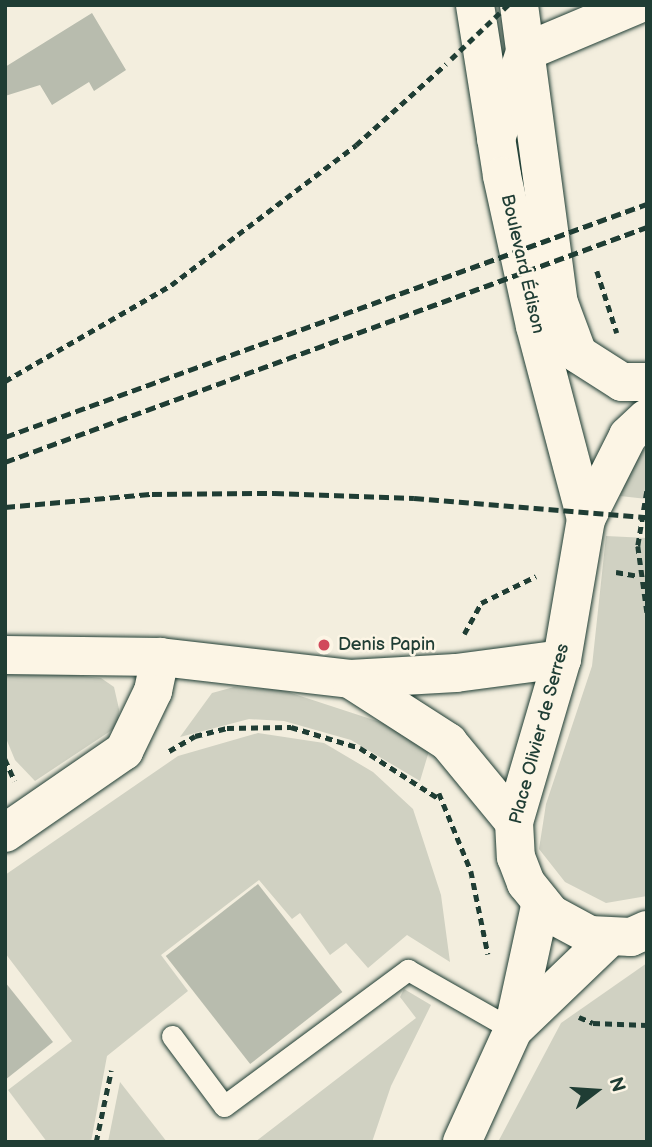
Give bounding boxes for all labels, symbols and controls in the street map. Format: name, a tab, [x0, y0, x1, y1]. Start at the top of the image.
street label: Boulevard Édison	[495, 192, 549, 336]
place label: Denis Papin	[338, 634, 435, 656]
marker: Denis Papin	[316, 637, 332, 653]
street label: Place Olivier de Serres	[505, 641, 575, 827]
north arrow	[561, 1056, 631, 1126]
text: N	[603, 1075, 630, 1095]

